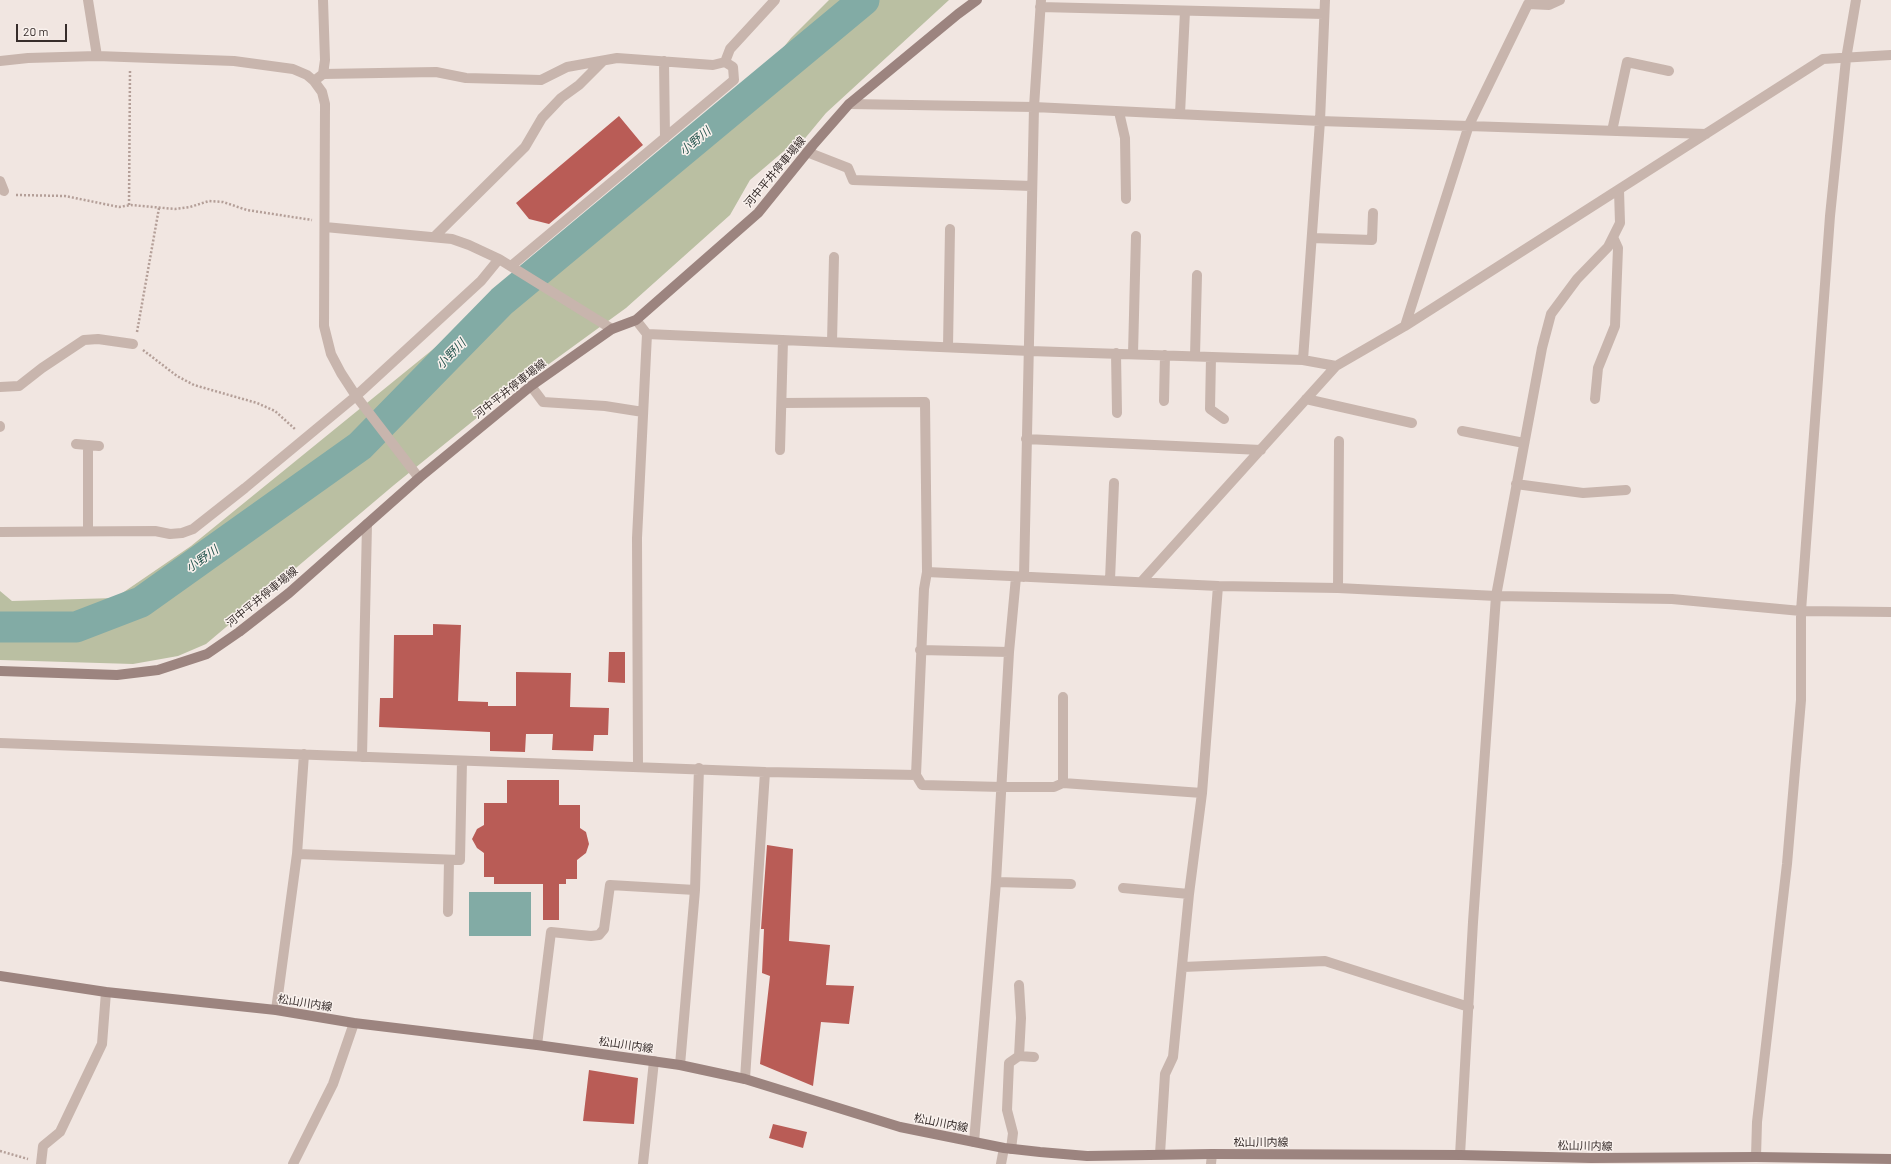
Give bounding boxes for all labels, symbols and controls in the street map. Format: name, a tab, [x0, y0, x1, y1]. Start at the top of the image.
scale bar	[18, 16, 69, 42]
text: 20 m	[23, 24, 49, 38]
water label: 小野川	[677, 124, 713, 158]
street label: 河中平井停車場線	[742, 134, 808, 210]
water label: 小野川	[433, 336, 469, 372]
street label: 河中平井停車場線	[471, 357, 549, 421]
water label: 小野川	[183, 543, 221, 575]
street label: 河中平井停車場線	[224, 564, 300, 630]
street label: 松山川内線	[277, 992, 333, 1014]
street label: 松山川内線	[598, 1035, 654, 1055]
street label: 松山川内線	[913, 1111, 969, 1135]
street label: 松山川内線	[1234, 1135, 1288, 1149]
street label: 松山川内線	[1557, 1139, 1613, 1153]

